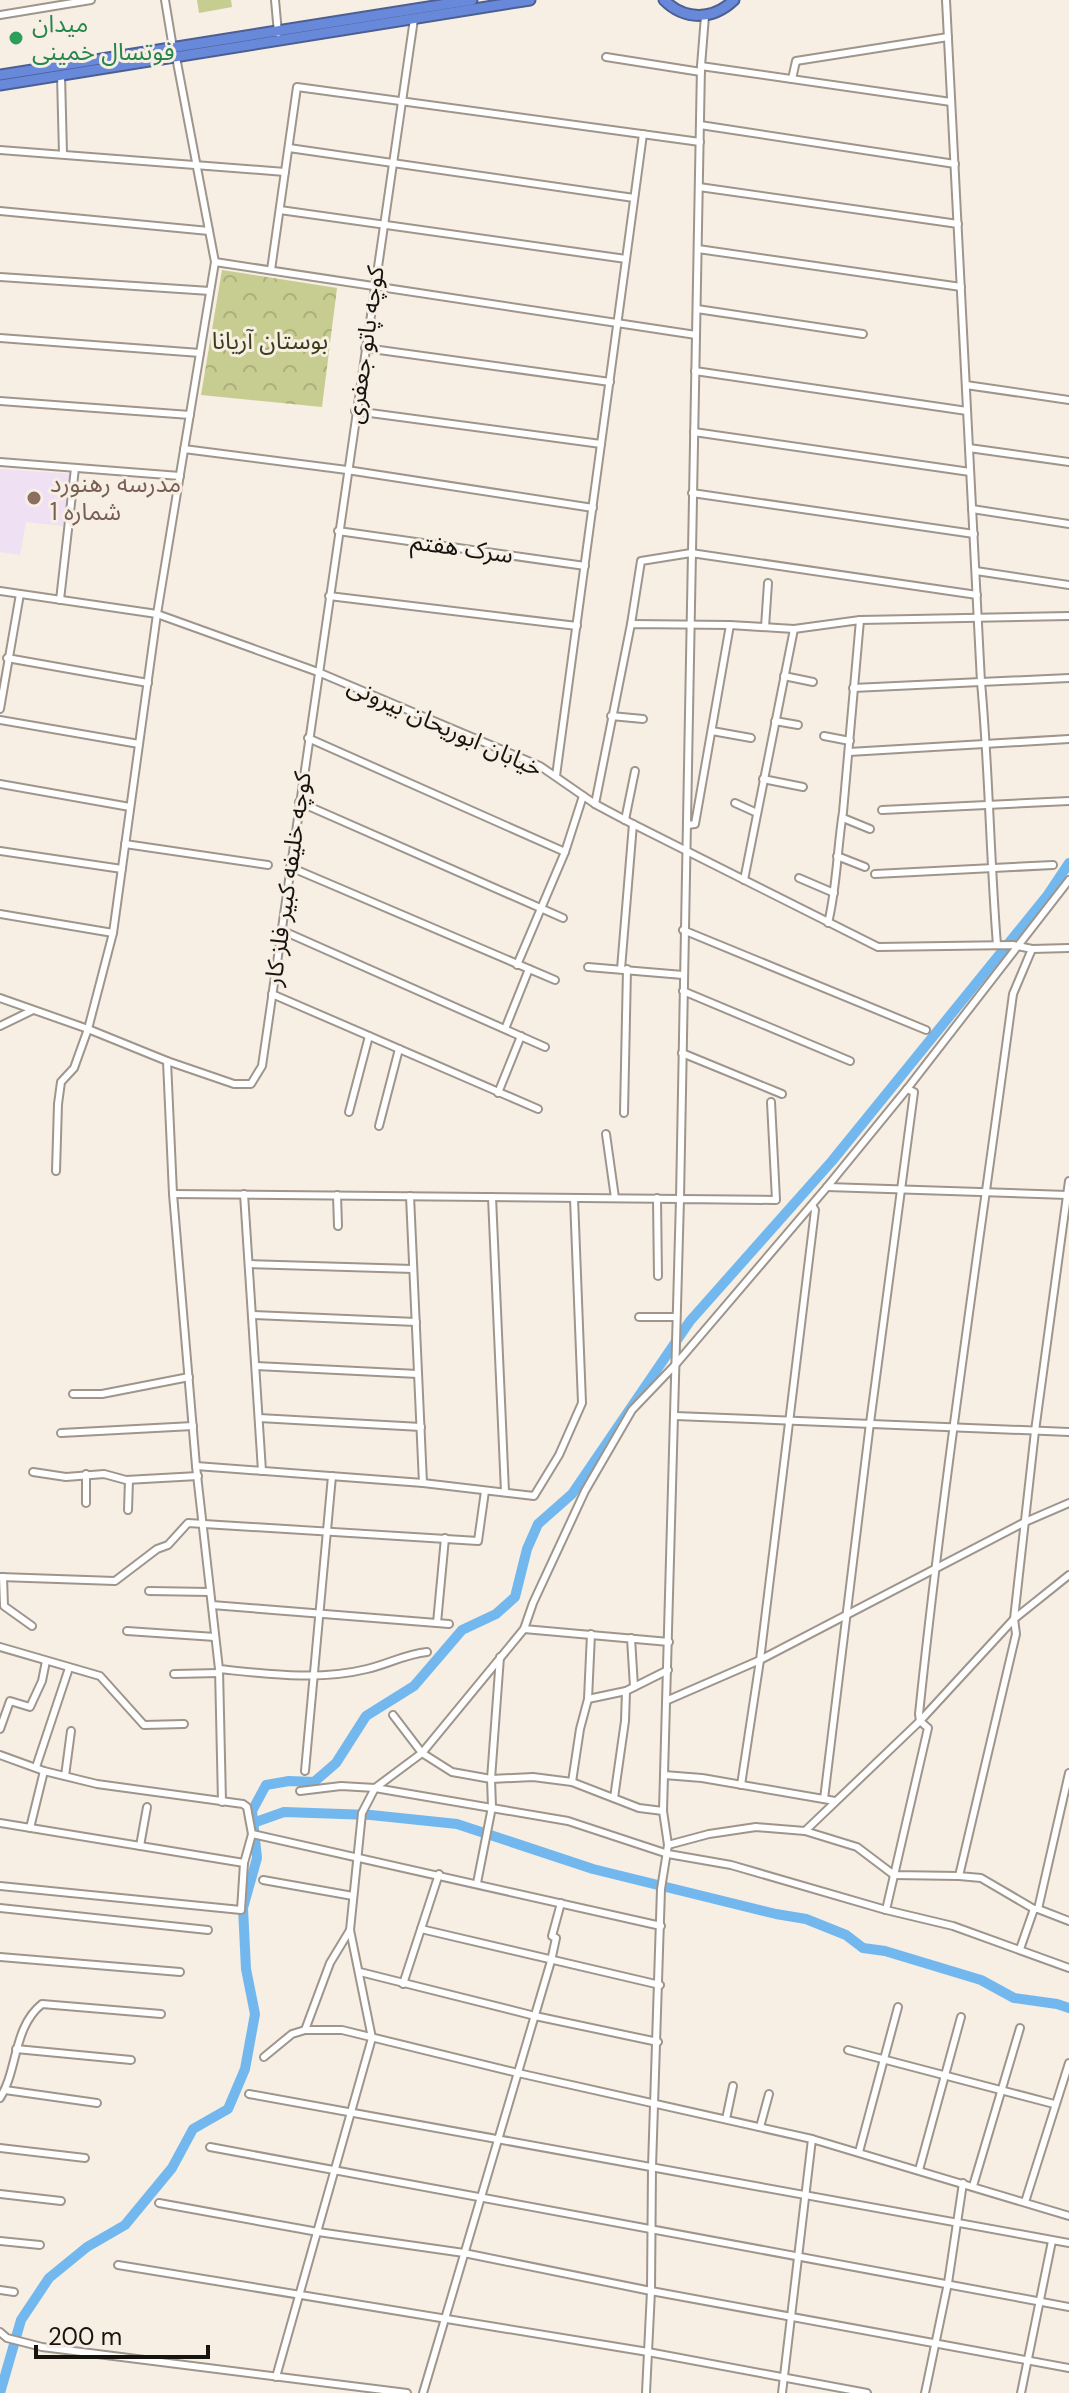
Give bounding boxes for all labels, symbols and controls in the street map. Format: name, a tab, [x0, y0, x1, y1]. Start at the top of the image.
place label: میدان فوتسال خمینی	[32, 8, 175, 67]
marker: میدان فوتسال خمینی	[7, 29, 25, 47]
street label: کوچه پاتو جعفری	[338, 263, 391, 426]
park label: بوستان آریانا	[212, 325, 328, 356]
place label: مدرسه رهنورد شماره 1	[50, 468, 181, 527]
marker: مدرسه رهنورد شماره 1	[25, 489, 43, 507]
street label: سرک هفتم	[409, 525, 515, 572]
street label: خیابان ابوریحان بیرونی	[343, 670, 547, 783]
street label: کوچه خلیفه کبیر فلز کار	[257, 769, 318, 989]
scale bar	[36, 2309, 208, 2359]
text: 200 m	[48, 2321, 122, 2352]

